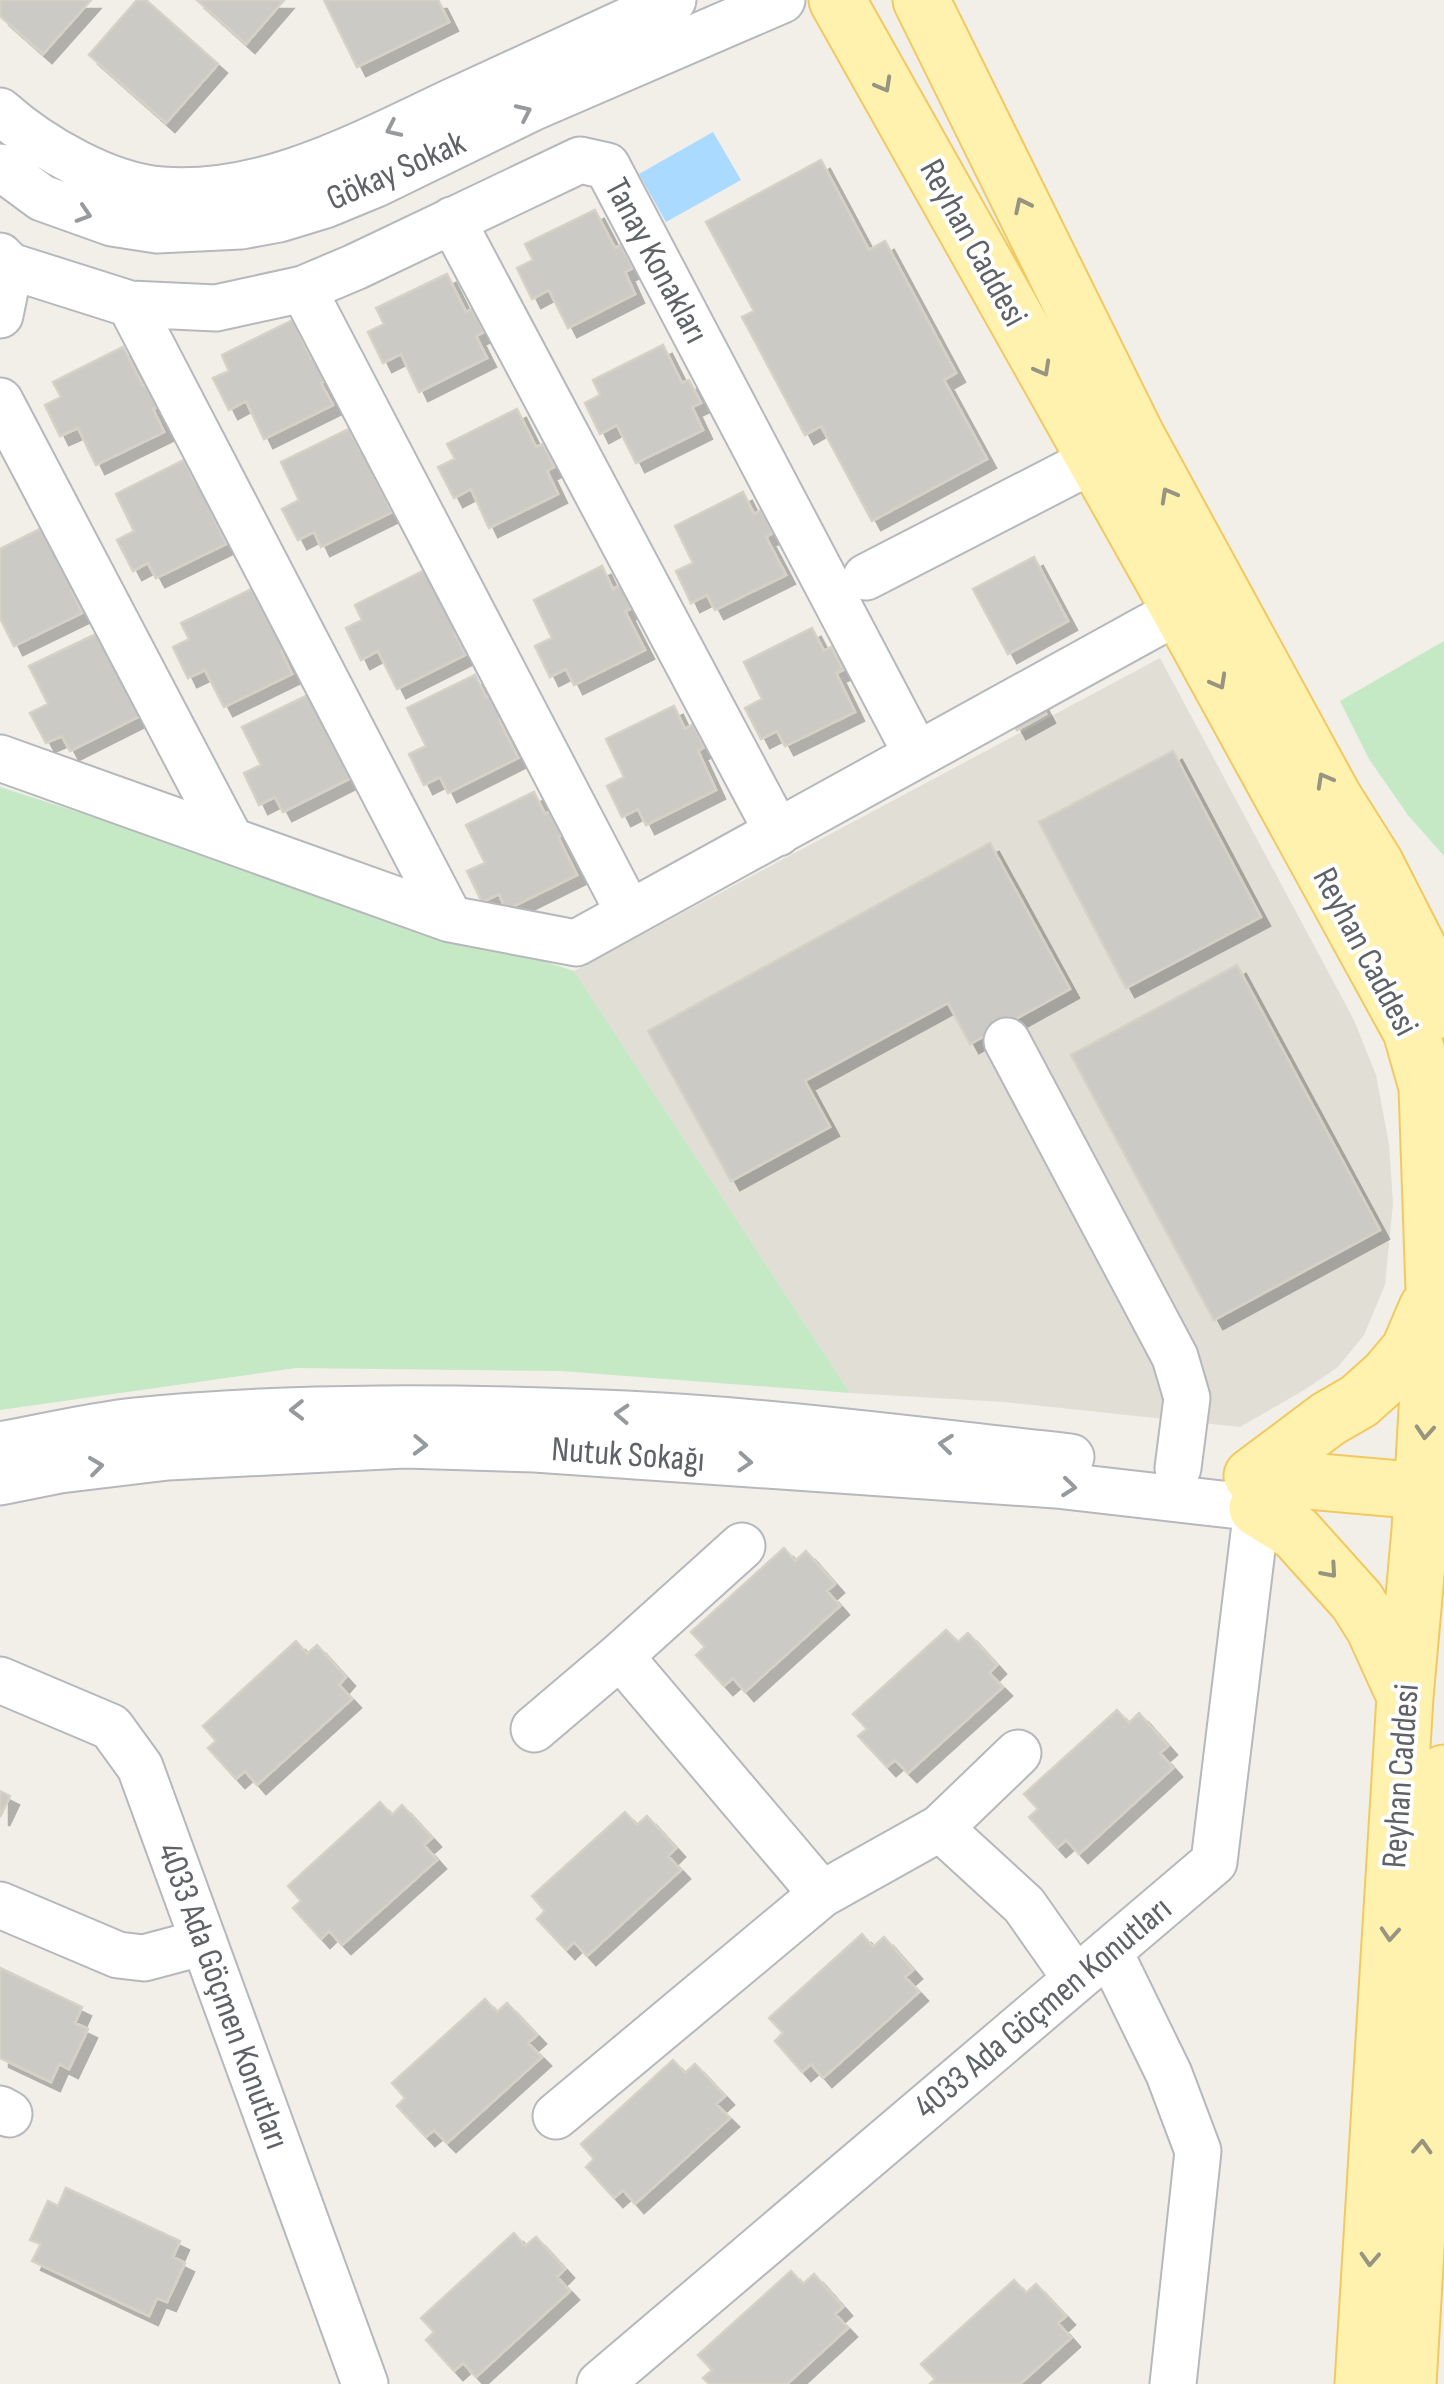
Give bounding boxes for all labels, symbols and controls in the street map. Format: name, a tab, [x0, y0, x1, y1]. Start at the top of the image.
one-way arrow	[872, 74, 892, 92]
one-way arrow	[514, 105, 532, 125]
one-way arrow	[385, 117, 403, 137]
street label: Gökay Sokak	[320, 121, 473, 221]
street label: Reyhan Caddesi	[910, 152, 1036, 334]
street label: Tanay Konakları	[595, 171, 717, 351]
one-way arrow	[1015, 197, 1034, 215]
one-way arrow	[75, 202, 92, 222]
one-way arrow	[1031, 358, 1051, 376]
one-way arrow	[1161, 487, 1180, 505]
one-way arrow	[1207, 672, 1227, 690]
one-way arrow	[1317, 772, 1336, 791]
street label: Reyhan Caddesi	[1303, 861, 1427, 1043]
one-way arrow	[289, 1400, 305, 1421]
one-way arrow	[614, 1404, 630, 1425]
one-way arrow	[1415, 1424, 1436, 1440]
street label: Nutuk Sokağı	[550, 1428, 706, 1482]
one-way arrow	[938, 1433, 954, 1455]
one-way arrow	[413, 1435, 429, 1456]
one-way arrow	[737, 1451, 753, 1473]
one-way arrow	[88, 1456, 104, 1477]
one-way arrow	[1061, 1476, 1077, 1497]
one-way arrow	[1319, 1559, 1337, 1578]
street label: Reyhan Caddesi	[1373, 1683, 1429, 1869]
street label: 4033 Ada Göçmen Konutları	[148, 1837, 298, 2155]
street label: 4033 Ada Göçmen Konutları	[906, 1888, 1180, 2128]
one-way arrow	[1380, 1927, 1402, 1943]
one-way arrow	[1411, 2138, 1432, 2154]
one-way arrow	[1360, 2251, 1381, 2267]

